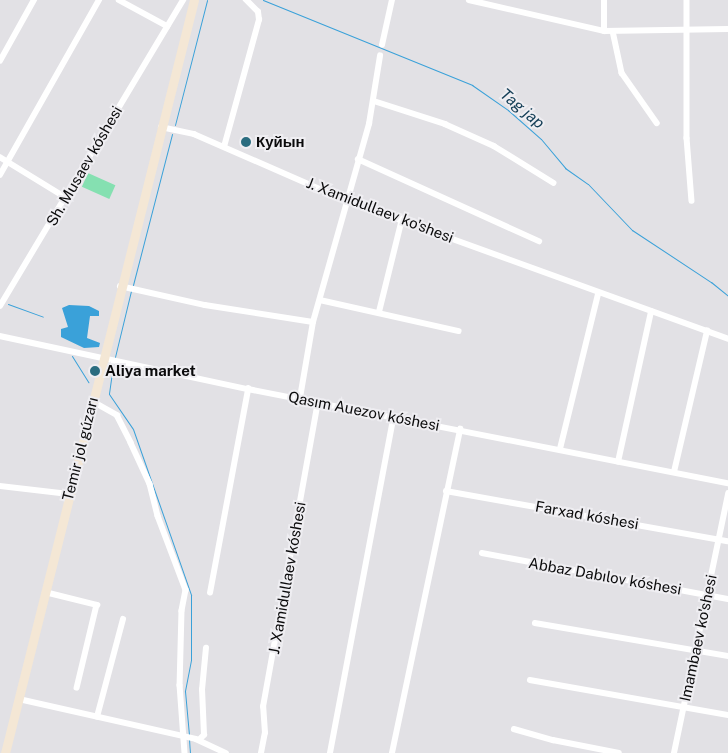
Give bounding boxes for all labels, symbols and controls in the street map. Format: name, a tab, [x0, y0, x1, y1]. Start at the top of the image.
water label: Tag jap	[496, 85, 548, 133]
street label: Sh. Musaev kóshesi	[42, 103, 126, 229]
place label: Куйын	[256, 133, 305, 151]
marker: Куйын	[240, 136, 252, 148]
street label: J. Xamidullaev ko'shesi	[304, 174, 456, 246]
place label: Aliya market	[105, 362, 196, 380]
marker: Aliya market	[89, 365, 101, 377]
street label: Qasım Auezov kóshesi	[287, 387, 441, 435]
street label: Temir jol gúzarı	[58, 395, 102, 503]
street label: Farxad kóshesi	[534, 497, 640, 533]
street label: J. Xamidullaev kóshesi	[265, 500, 309, 656]
street label: Abbaz Dabılov kóshesi	[527, 554, 683, 598]
street label: Imambaev ko'shesi	[676, 573, 720, 703]

